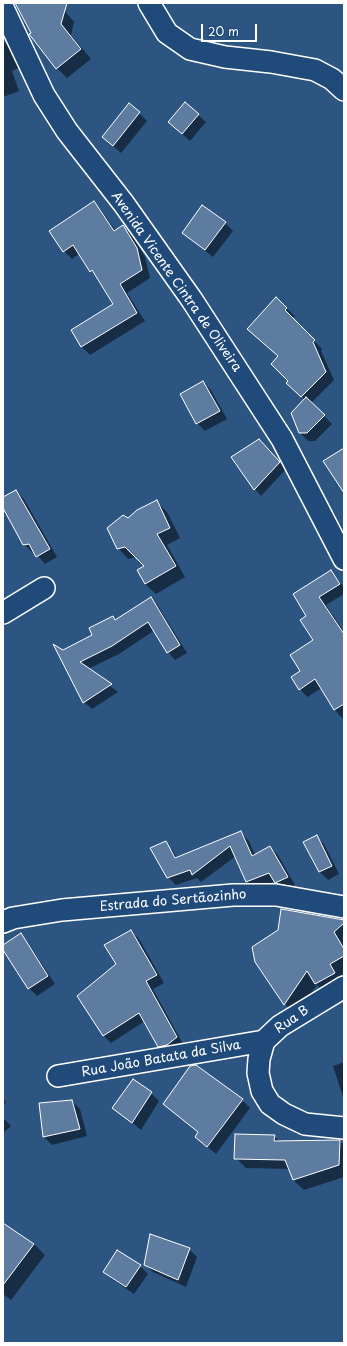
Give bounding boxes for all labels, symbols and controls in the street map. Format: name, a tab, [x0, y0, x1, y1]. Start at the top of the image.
scale bar	[203, 16, 259, 42]
text: 20 m	[208, 22, 239, 40]
street label: Avenida Vicente Cintra de Oliveira	[108, 189, 244, 375]
street label: Estrada do Sertãozinho	[99, 887, 247, 915]
street label: Rua B	[272, 1003, 312, 1037]
street label: Rua João Batata da Silva	[80, 1037, 242, 1081]

